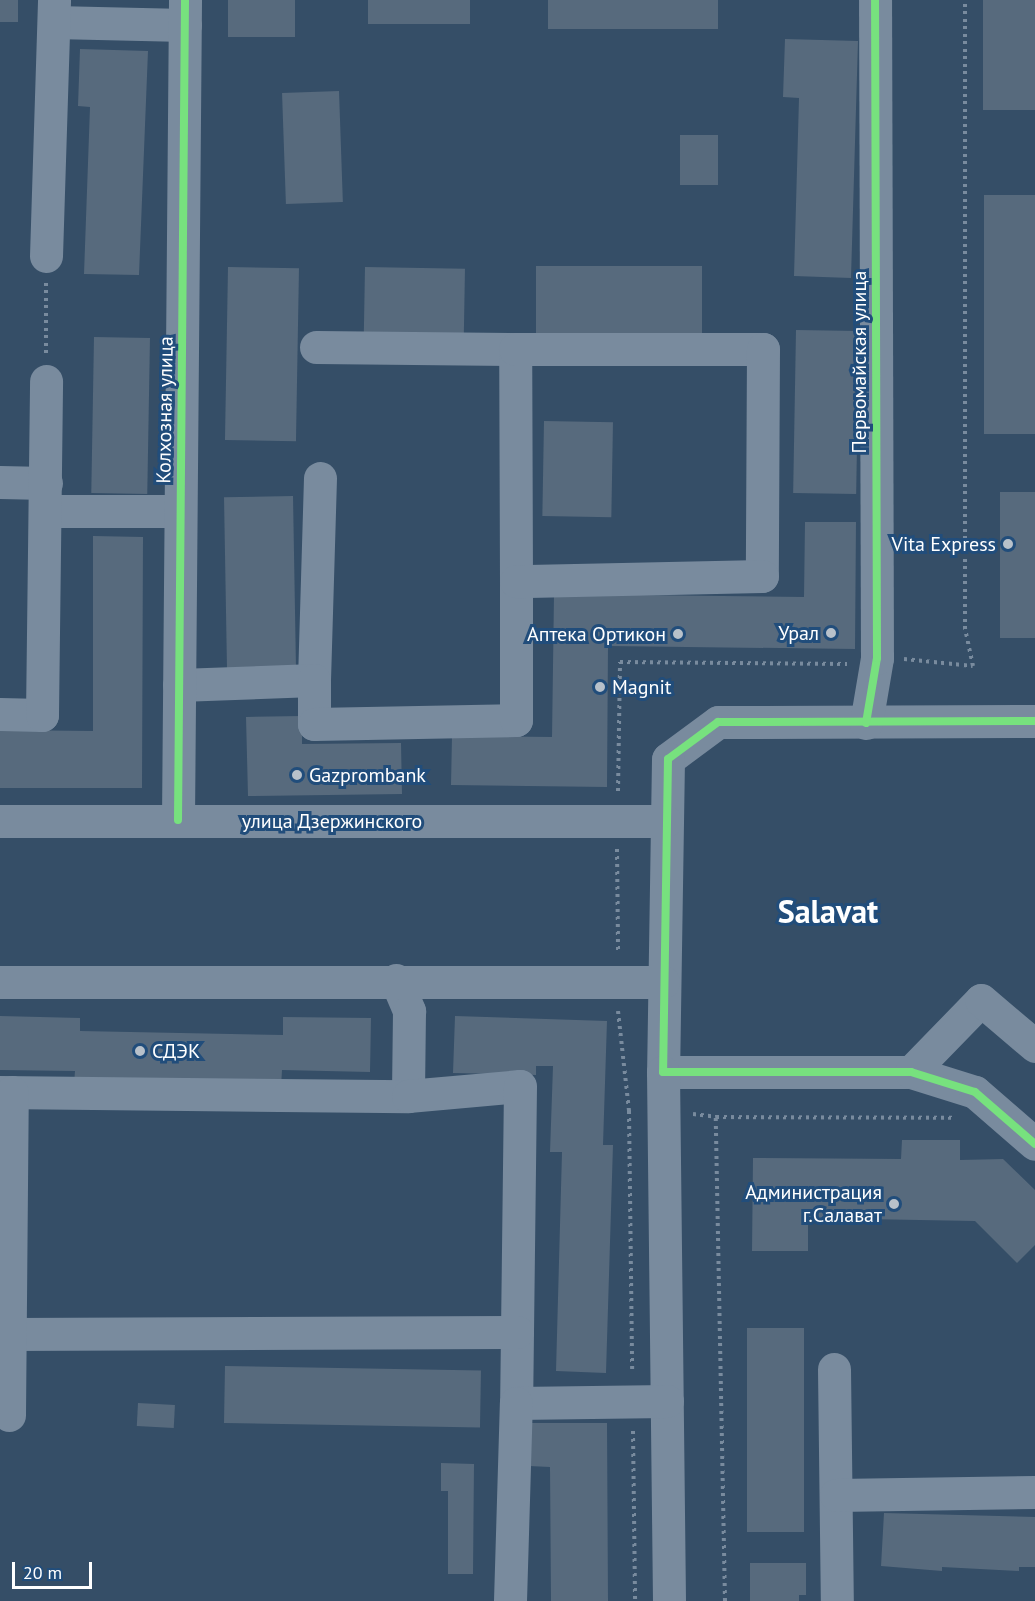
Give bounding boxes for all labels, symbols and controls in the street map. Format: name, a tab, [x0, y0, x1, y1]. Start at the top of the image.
street label: Первомайская улица	[847, 271, 871, 453]
street label: Колхозная улица	[152, 336, 178, 484]
place label: Vita Express	[892, 532, 996, 556]
marker: Vita Express	[1001, 537, 1015, 551]
place label: Урал	[778, 621, 819, 645]
place label: Аптека Ортикон	[527, 622, 666, 646]
marker: Урал	[824, 626, 838, 640]
marker: Аптека Ортикон	[671, 627, 685, 641]
place label: Magnit	[612, 675, 672, 699]
marker: Magnit	[593, 680, 607, 694]
place label: Gazprombank	[309, 763, 426, 787]
marker: Gazprombank	[290, 768, 304, 782]
street label: улица Дзержинского	[241, 809, 423, 833]
district label: Salavat	[778, 892, 878, 930]
place label: СДЭК	[152, 1039, 200, 1063]
marker: СДЭК	[133, 1044, 147, 1058]
place label: Администрация г.Салават	[745, 1180, 882, 1227]
marker: Администрация г.Салават	[887, 1197, 901, 1211]
scale bar	[15, 1550, 94, 1588]
text: 20 m	[23, 1561, 62, 1584]

